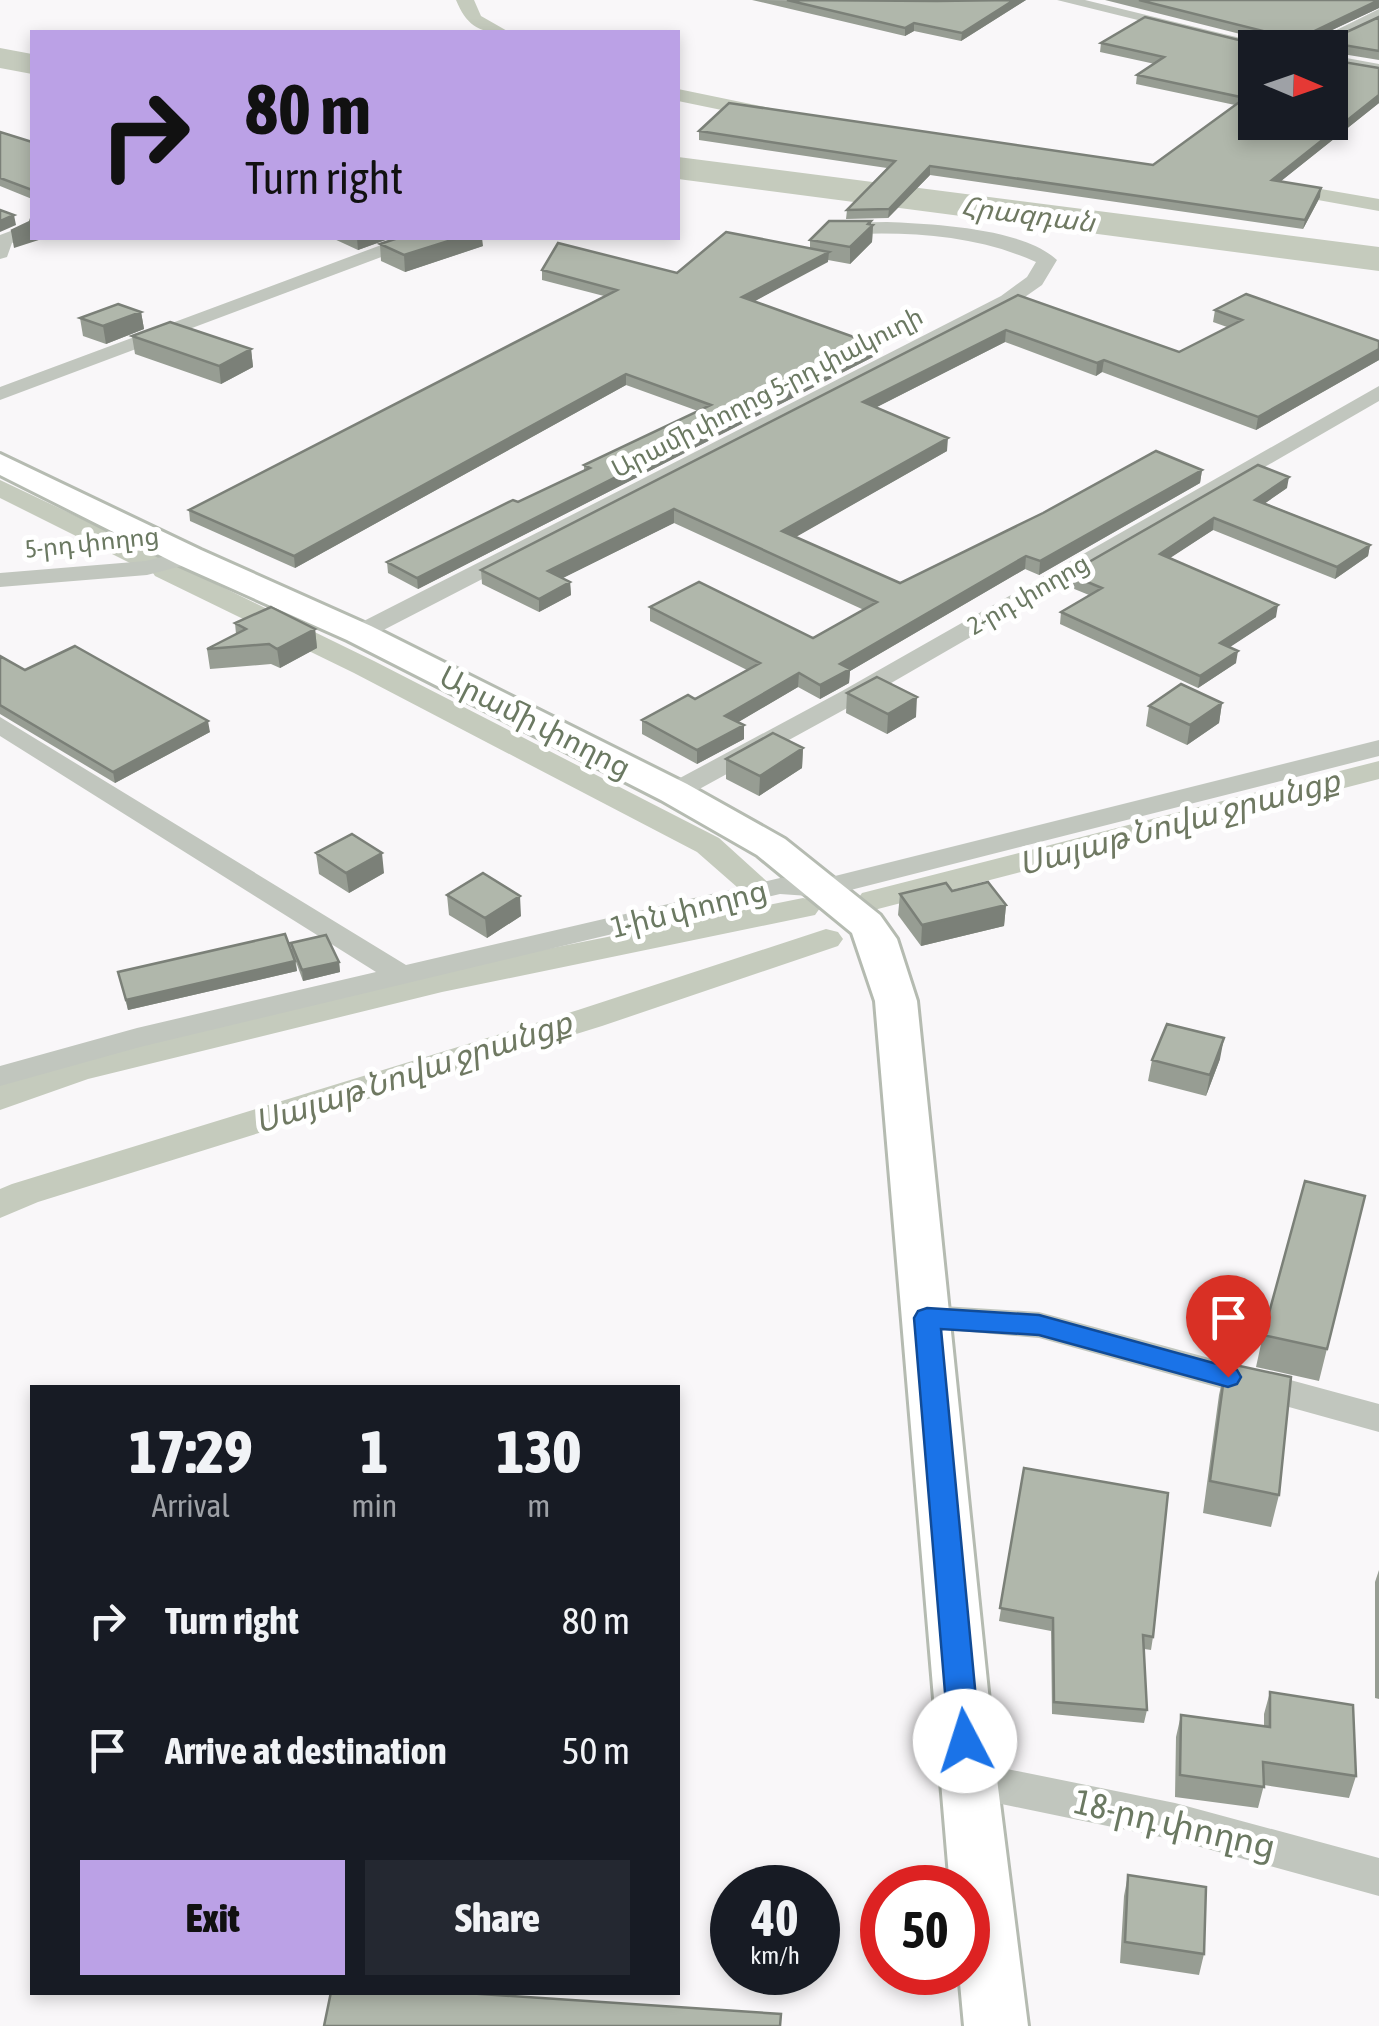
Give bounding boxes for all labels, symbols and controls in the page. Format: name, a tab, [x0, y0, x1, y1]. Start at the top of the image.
north arrow	[1238, 30, 1348, 140]
map controls	[1238, 30, 1348, 140]
text: 80 m	[245, 69, 371, 149]
icon: right	[80, 70, 210, 200]
text: Turn right	[245, 152, 403, 204]
water label: Հրազդան	[959, 190, 1098, 239]
street label: Արամի փողոց 5-րդ փակուղի	[607, 301, 928, 484]
street label: 5-րդ փողոց	[23, 521, 161, 564]
street label: 2-րդ փողոց	[963, 548, 1094, 641]
street label: Արամի փողոց	[434, 658, 637, 785]
water label: Սայաթ Նովա ջրանցք	[1014, 760, 1346, 883]
street label: 1-ին փողոց	[607, 872, 770, 945]
water label: Սայաթ Նովա ջրանցք	[250, 1002, 578, 1141]
pin	[1186, 1275, 1271, 1378]
icon: arrive	[1201, 1290, 1256, 1345]
text: 17:29	[129, 1417, 252, 1486]
text: 1	[360, 1417, 389, 1486]
text: 130	[496, 1417, 581, 1486]
text: Arrival	[152, 1487, 230, 1524]
text: min	[351, 1487, 397, 1524]
text: m	[527, 1487, 550, 1524]
icon: right	[80, 1593, 135, 1648]
text: Turn right	[165, 1599, 299, 1642]
text: 80 m	[562, 1599, 630, 1642]
position arrow	[913, 1689, 1017, 1793]
icon: arrive	[80, 1723, 135, 1778]
text: Arrive at destination	[165, 1729, 447, 1772]
text: 50 m	[562, 1729, 630, 1772]
street label: 18-րդ փողոց	[1071, 1780, 1280, 1867]
button: Exit	[80, 1860, 345, 1975]
button: Share	[365, 1860, 630, 1975]
speed limit sign: 50	[860, 1865, 990, 1995]
text: 40	[751, 1889, 798, 1947]
text: km/h	[750, 1941, 800, 1969]

